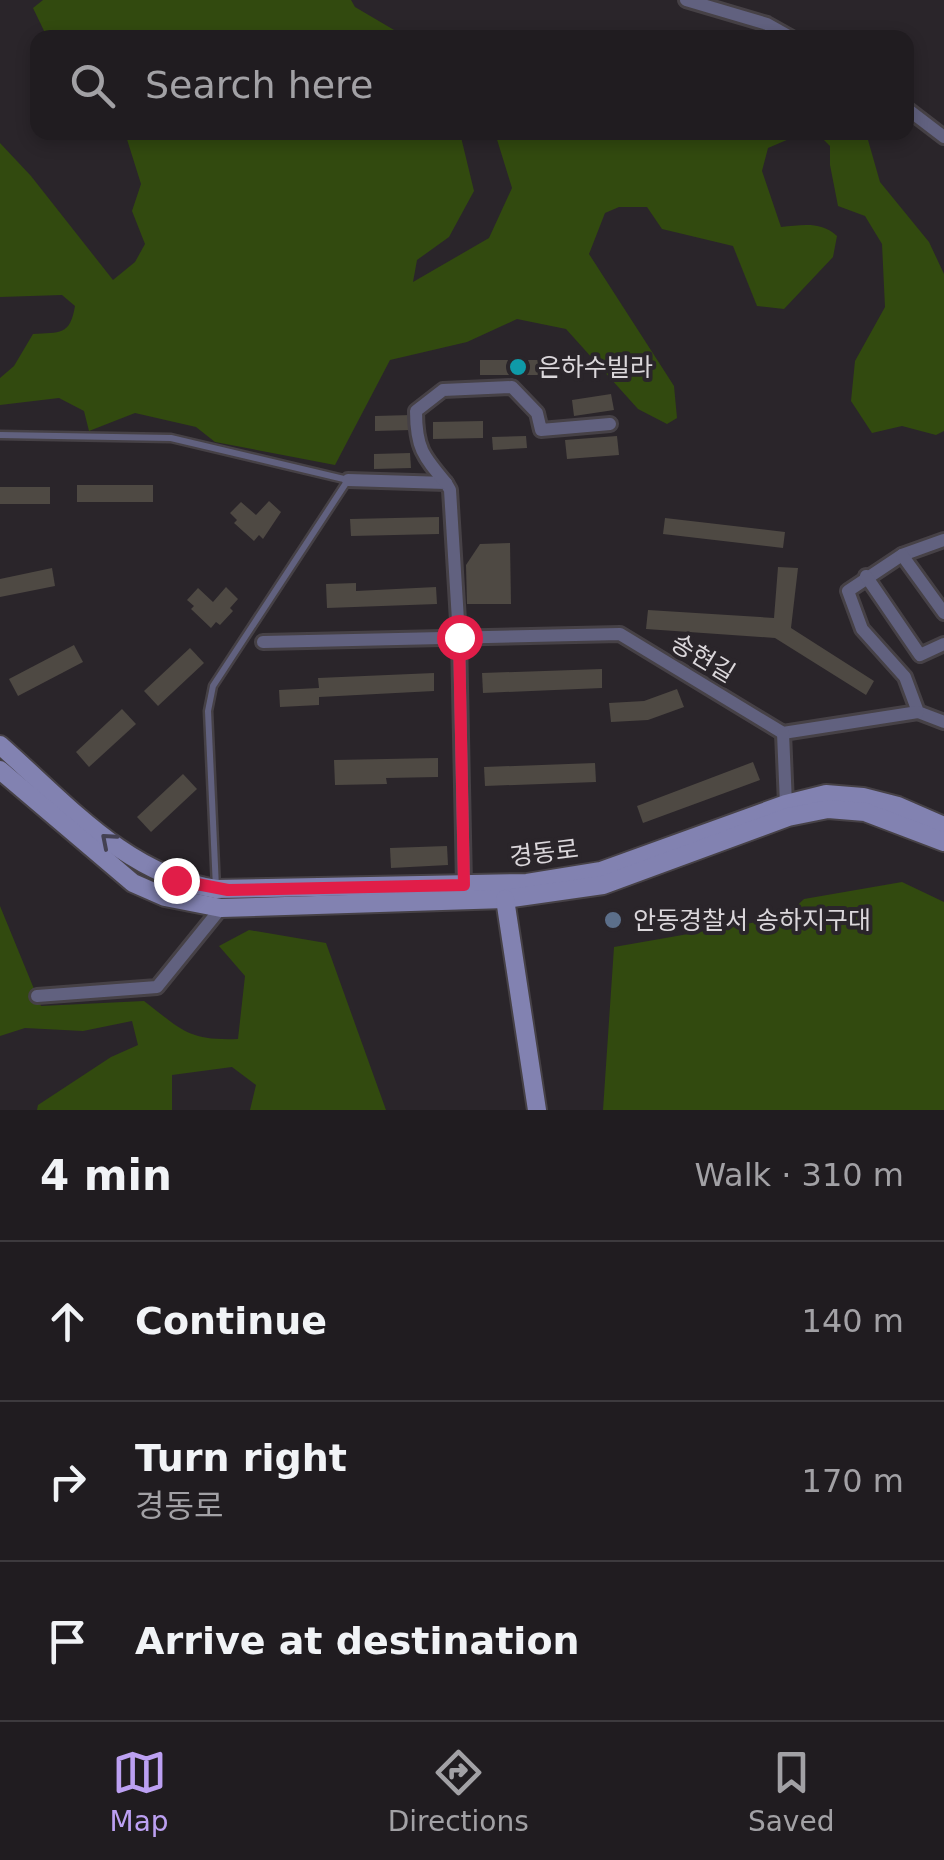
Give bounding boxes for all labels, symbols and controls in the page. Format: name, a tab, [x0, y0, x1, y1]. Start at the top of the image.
search box	[30, 30, 914, 140]
icon: search	[65, 58, 120, 113]
text: Search here	[145, 63, 373, 107]
place label: 은하수빌라	[538, 353, 653, 382]
marker: 은하수빌라	[507, 356, 529, 378]
route start	[437, 615, 483, 661]
street label: 송현길	[666, 628, 740, 688]
one-way arrow	[102, 834, 120, 852]
street label: 경동로	[508, 834, 580, 872]
route end	[154, 858, 200, 904]
place label: 안동경찰서 송하지구대	[633, 906, 871, 935]
marker: 안동경찰서 송하지구대	[602, 909, 624, 931]
text: 4 min	[40, 1151, 172, 1200]
text: Walk · 310 m	[694, 1156, 904, 1194]
icon: ahead	[40, 1294, 95, 1349]
text: Continue	[135, 1299, 327, 1343]
text: 140 m	[802, 1302, 904, 1340]
text: Turn right	[135, 1436, 347, 1480]
icon: right	[40, 1454, 95, 1509]
text: 170 m	[802, 1462, 904, 1500]
text: 경동로	[135, 1487, 223, 1525]
icon: arrive	[40, 1614, 95, 1669]
text: Arrive at destination	[135, 1619, 580, 1663]
tab: Map	[110, 1745, 169, 1838]
tab: Directions	[388, 1745, 529, 1838]
tab: Saved	[748, 1745, 834, 1838]

